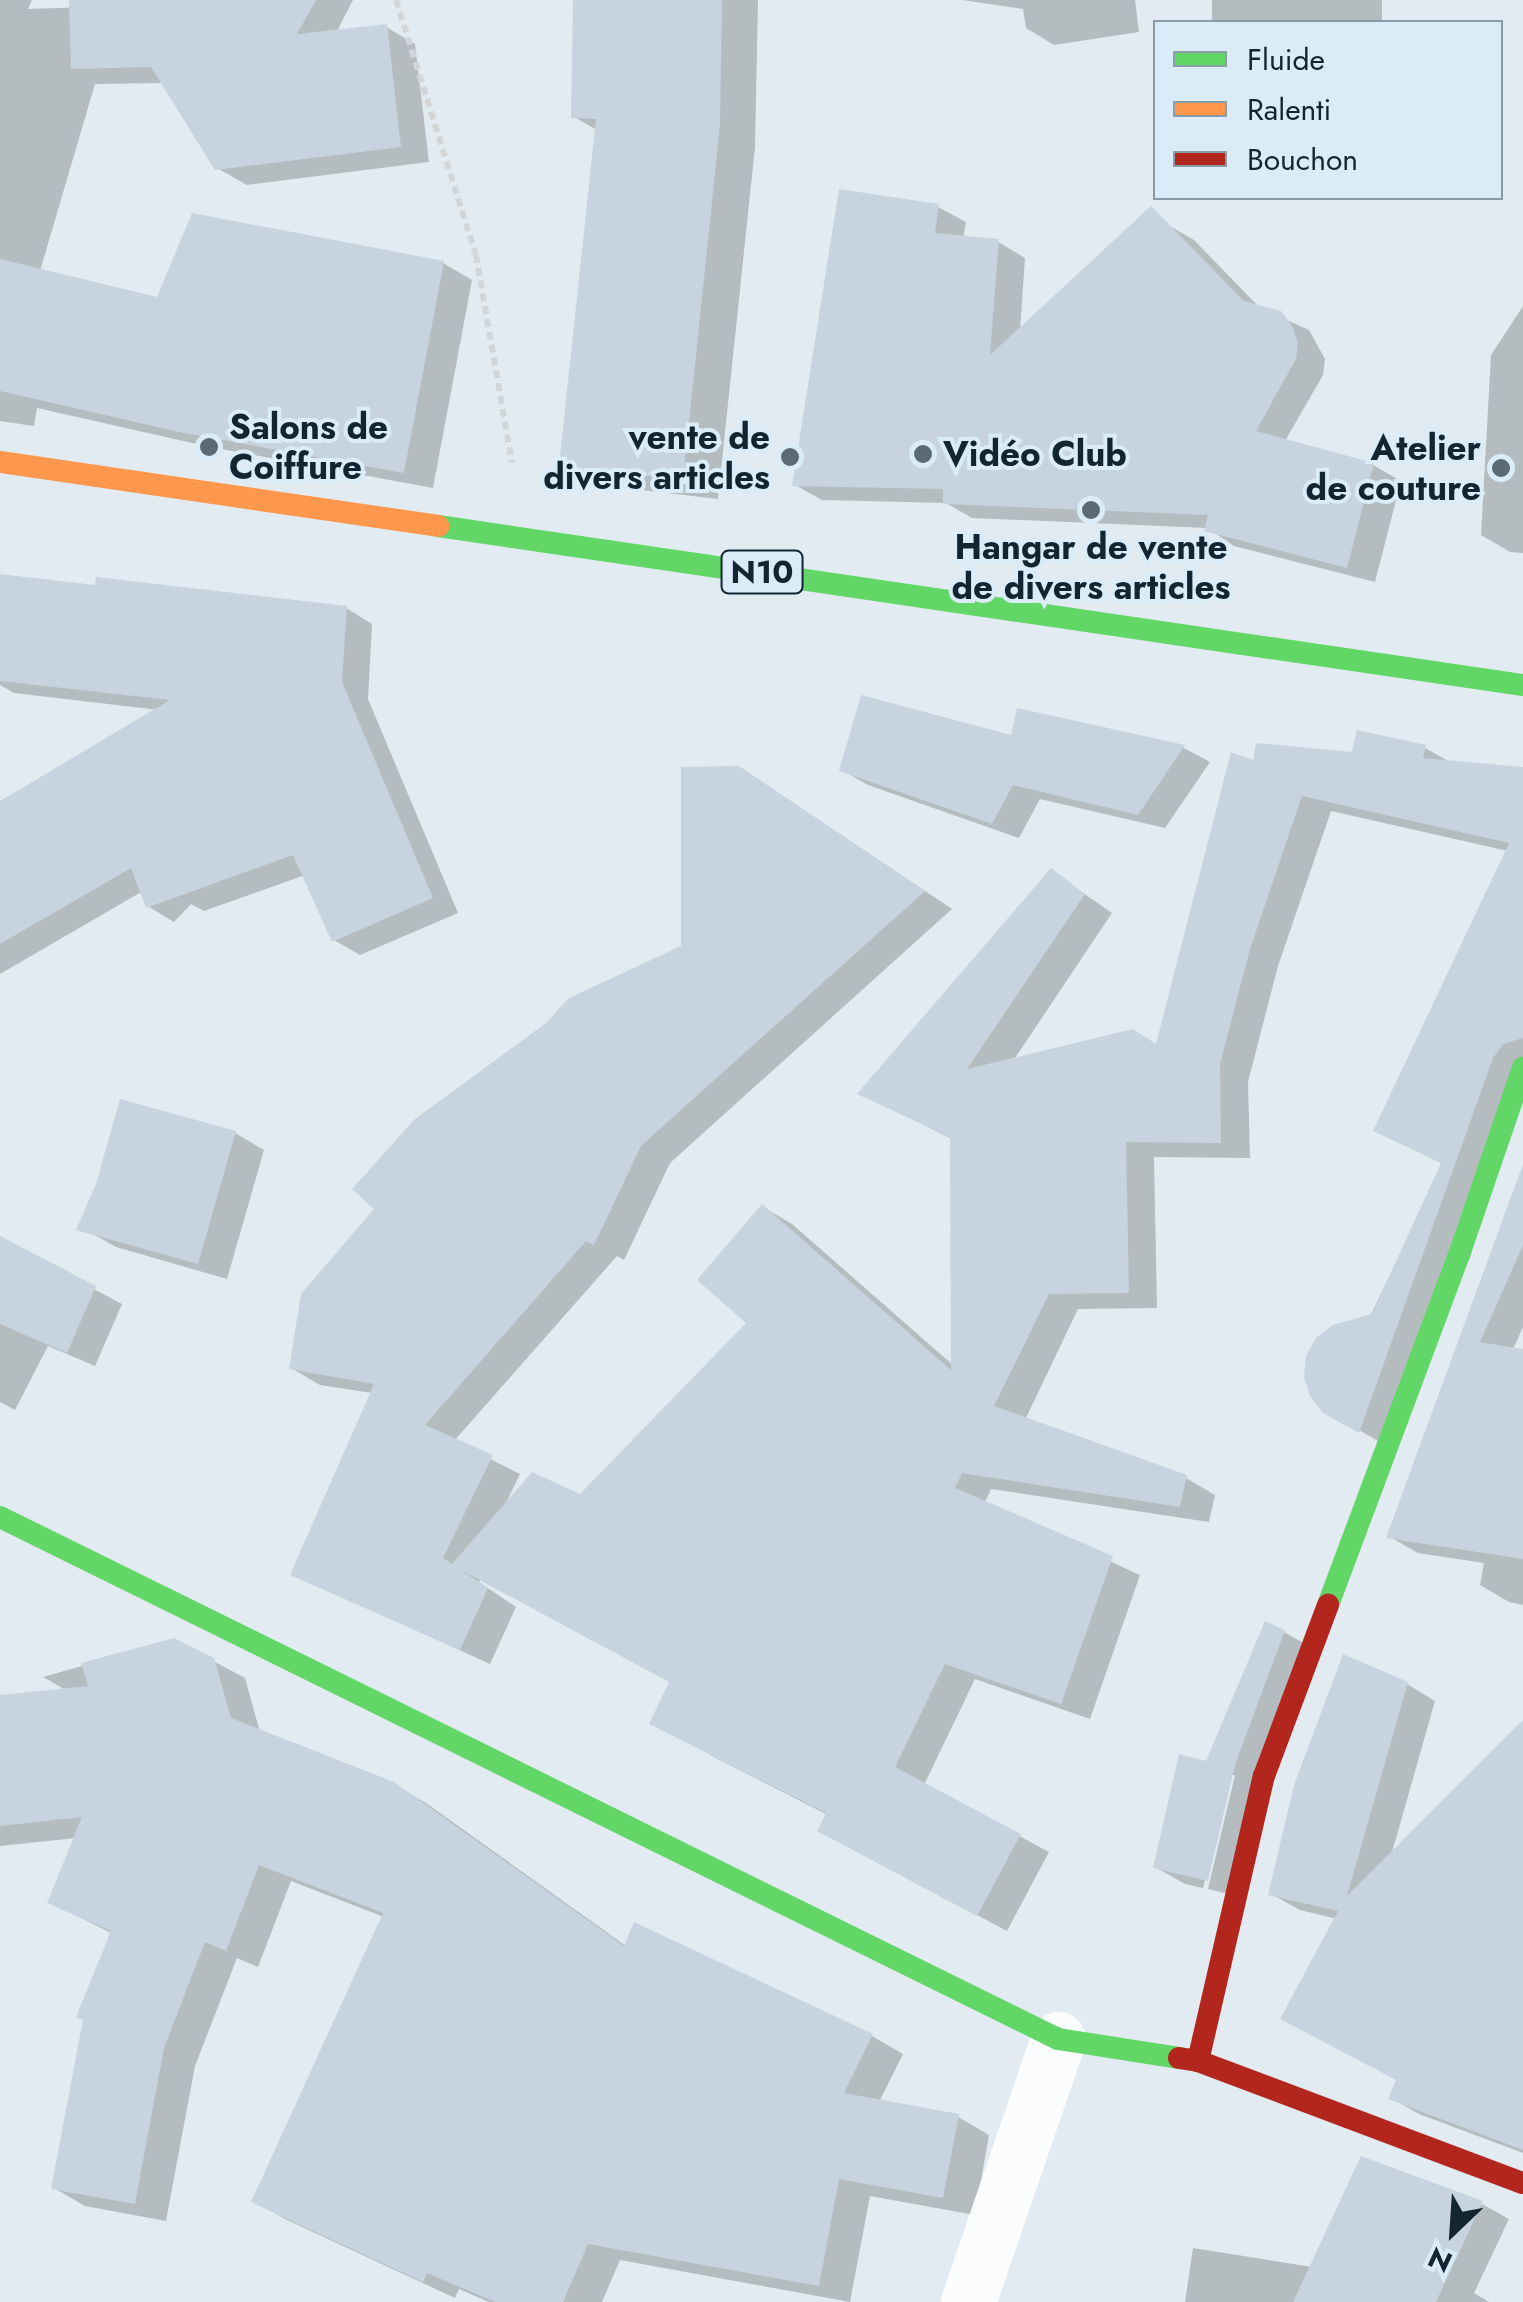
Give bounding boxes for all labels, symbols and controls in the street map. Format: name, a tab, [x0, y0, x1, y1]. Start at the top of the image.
legend	[1153, 20, 1503, 200]
text: Fluide	[1247, 38, 1325, 81]
text: Ralenti	[1247, 88, 1331, 131]
text: Bouchon	[1247, 138, 1358, 181]
place label: Salons de Coiffure	[229, 406, 388, 488]
place label: vente de divers articles	[543, 416, 770, 498]
place label: Atelier de couture	[1306, 427, 1481, 509]
place label: Vidéo Club	[943, 433, 1127, 475]
marker: Salons de Coiffure	[198, 436, 220, 458]
marker: Vidéo Club	[912, 443, 934, 465]
marker: vente de divers articles	[779, 446, 801, 468]
marker: Atelier de couture	[1490, 457, 1512, 479]
marker: Hangar de vente de divers articles	[1080, 499, 1102, 521]
place label: Hangar de vente de divers articles	[951, 526, 1231, 608]
road number: N10	[720, 545, 804, 599]
north arrow	[1403, 2182, 1503, 2282]
text: N	[1421, 2236, 1459, 2283]

